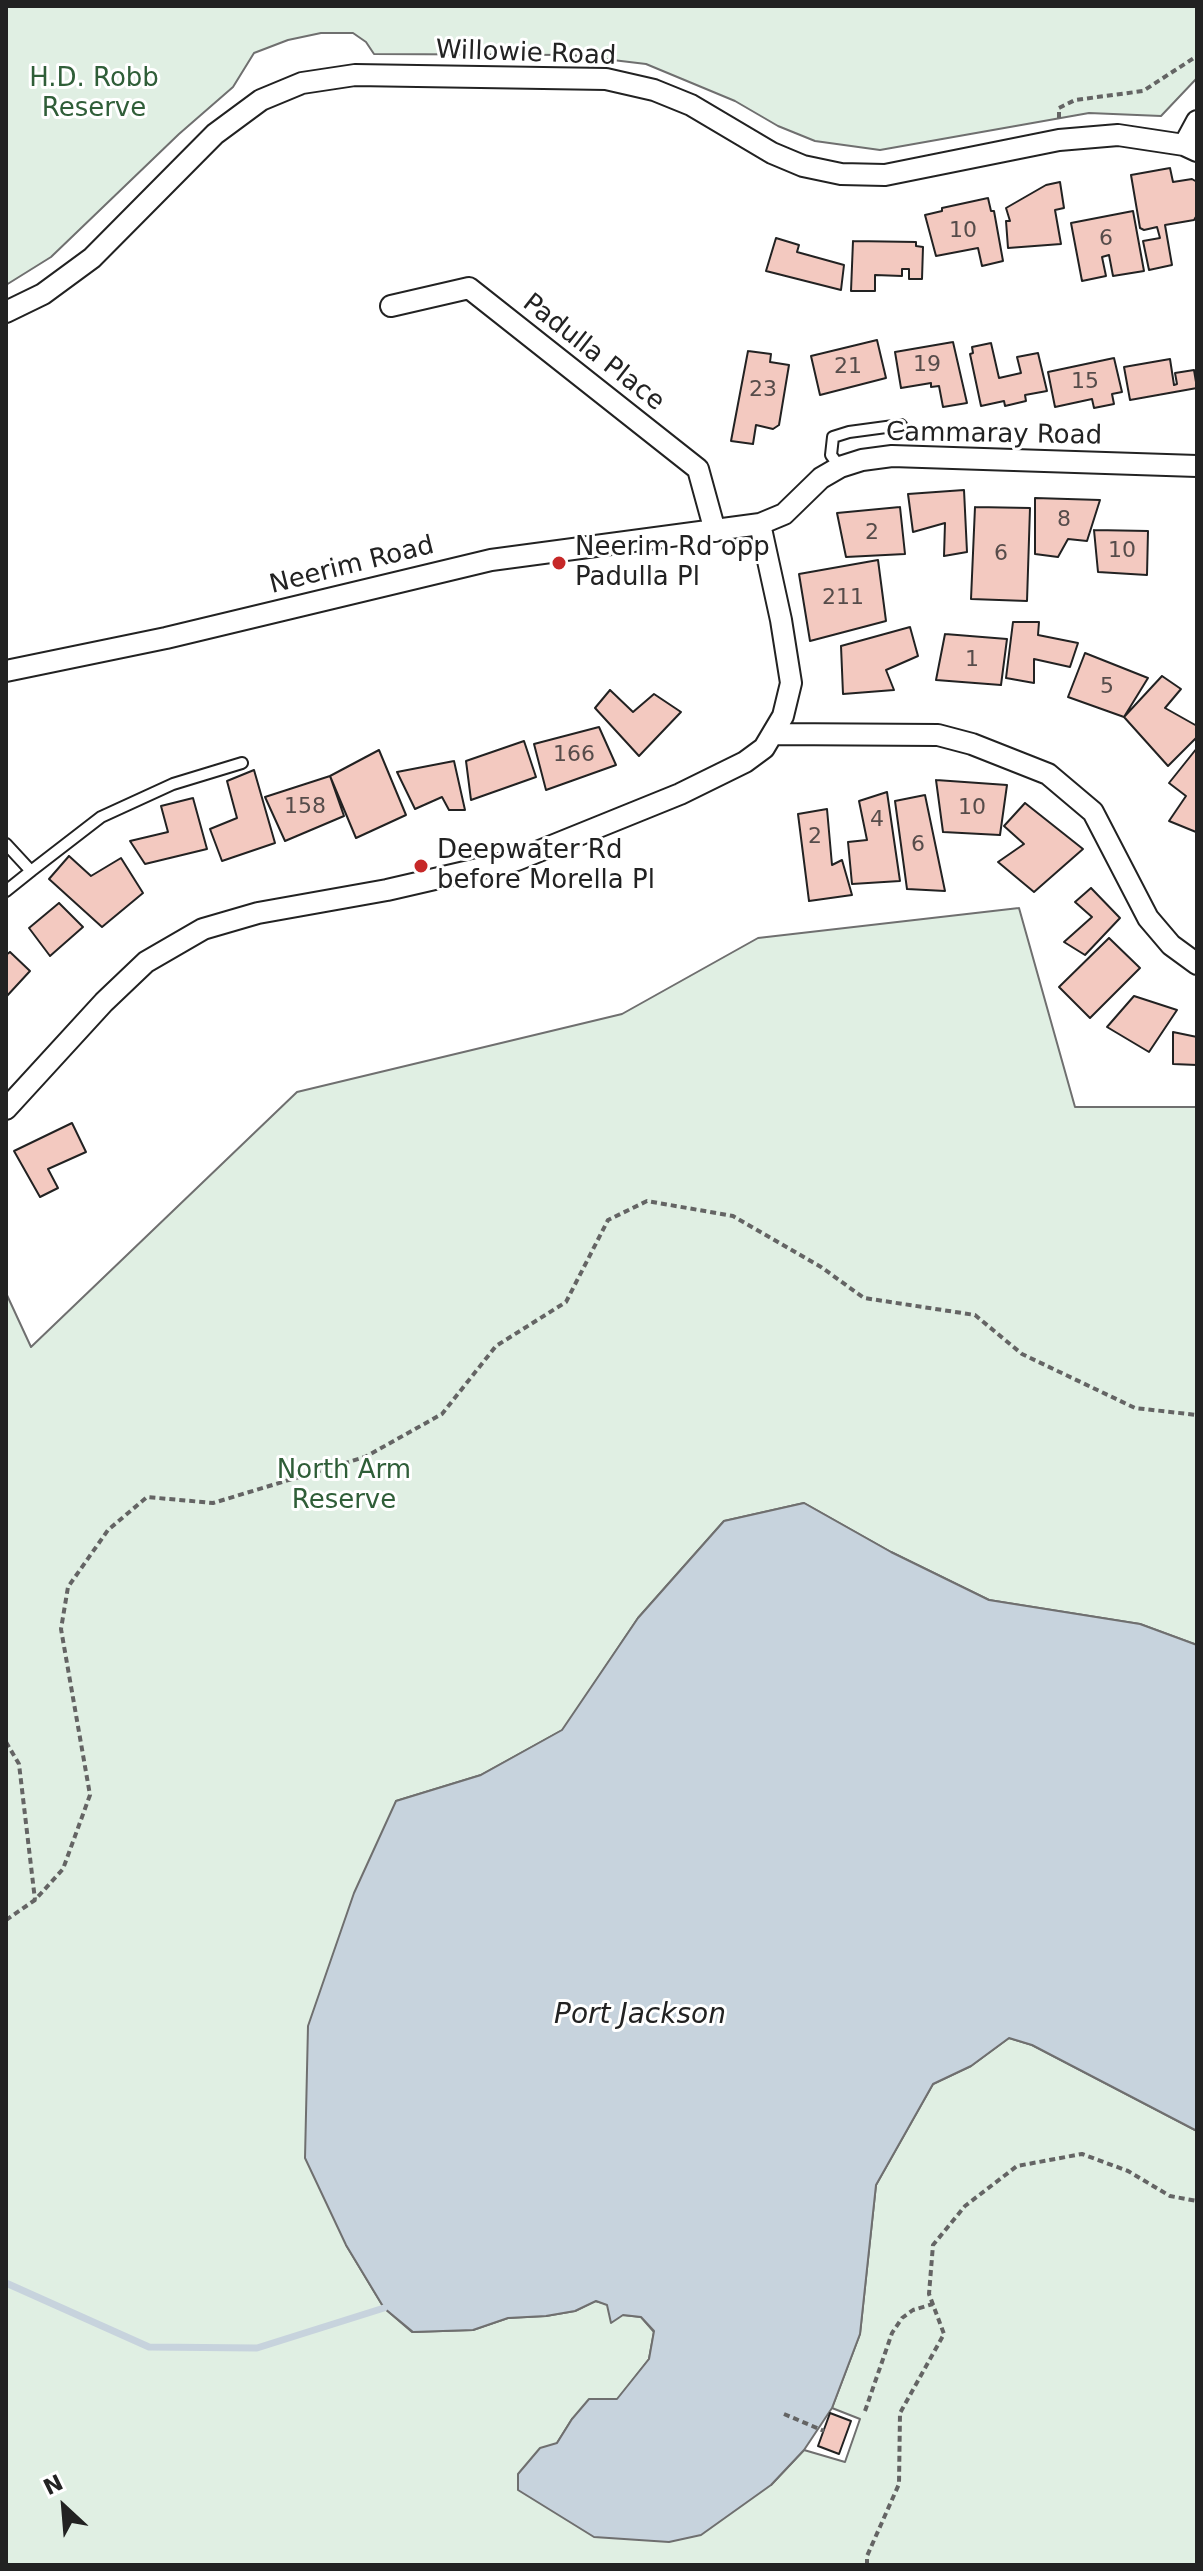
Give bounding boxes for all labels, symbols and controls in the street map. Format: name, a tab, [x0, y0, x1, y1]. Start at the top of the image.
street label: Willowie Road	[435, 35, 617, 73]
park label: H.D. Robb Reserve	[29, 63, 159, 124]
house number: 10	[949, 218, 977, 244]
house number: 6	[1099, 226, 1113, 252]
street label: Padulla Place	[516, 288, 670, 418]
house number: 19	[913, 352, 941, 378]
house number: 21	[834, 354, 862, 380]
house number: 15	[1071, 369, 1099, 395]
house number: 23	[749, 377, 777, 403]
street label: Cammaray Road	[886, 418, 1102, 452]
house number: 8	[1057, 507, 1071, 533]
house number: 2	[865, 520, 879, 546]
street label: Neerim Road	[267, 531, 437, 601]
place label: Neerim Rd opp Padulla Pl	[575, 532, 770, 594]
house number: 10	[1108, 538, 1136, 564]
house number: 6	[994, 541, 1008, 567]
marker: Neerim Rd opp Padulla Pl	[550, 554, 568, 572]
house number: 211	[822, 585, 864, 611]
house number: 1	[965, 647, 979, 673]
house number: 5	[1100, 674, 1114, 700]
house number: 166	[553, 742, 595, 768]
house number: 158	[284, 794, 326, 820]
house number: 10	[958, 795, 986, 821]
house number: 4	[870, 807, 884, 833]
house number: 2	[808, 824, 822, 850]
house number: 6	[911, 832, 925, 858]
place label: Deepwater Rd before Morella Pl	[437, 835, 655, 896]
marker: Deepwater Rd before Morella Pl	[412, 857, 430, 875]
park label: North Arm Reserve	[277, 1455, 411, 1516]
water label: Port Jackson	[554, 1999, 726, 2033]
north arrow	[24, 2467, 104, 2547]
text: N	[39, 2470, 67, 2500]

